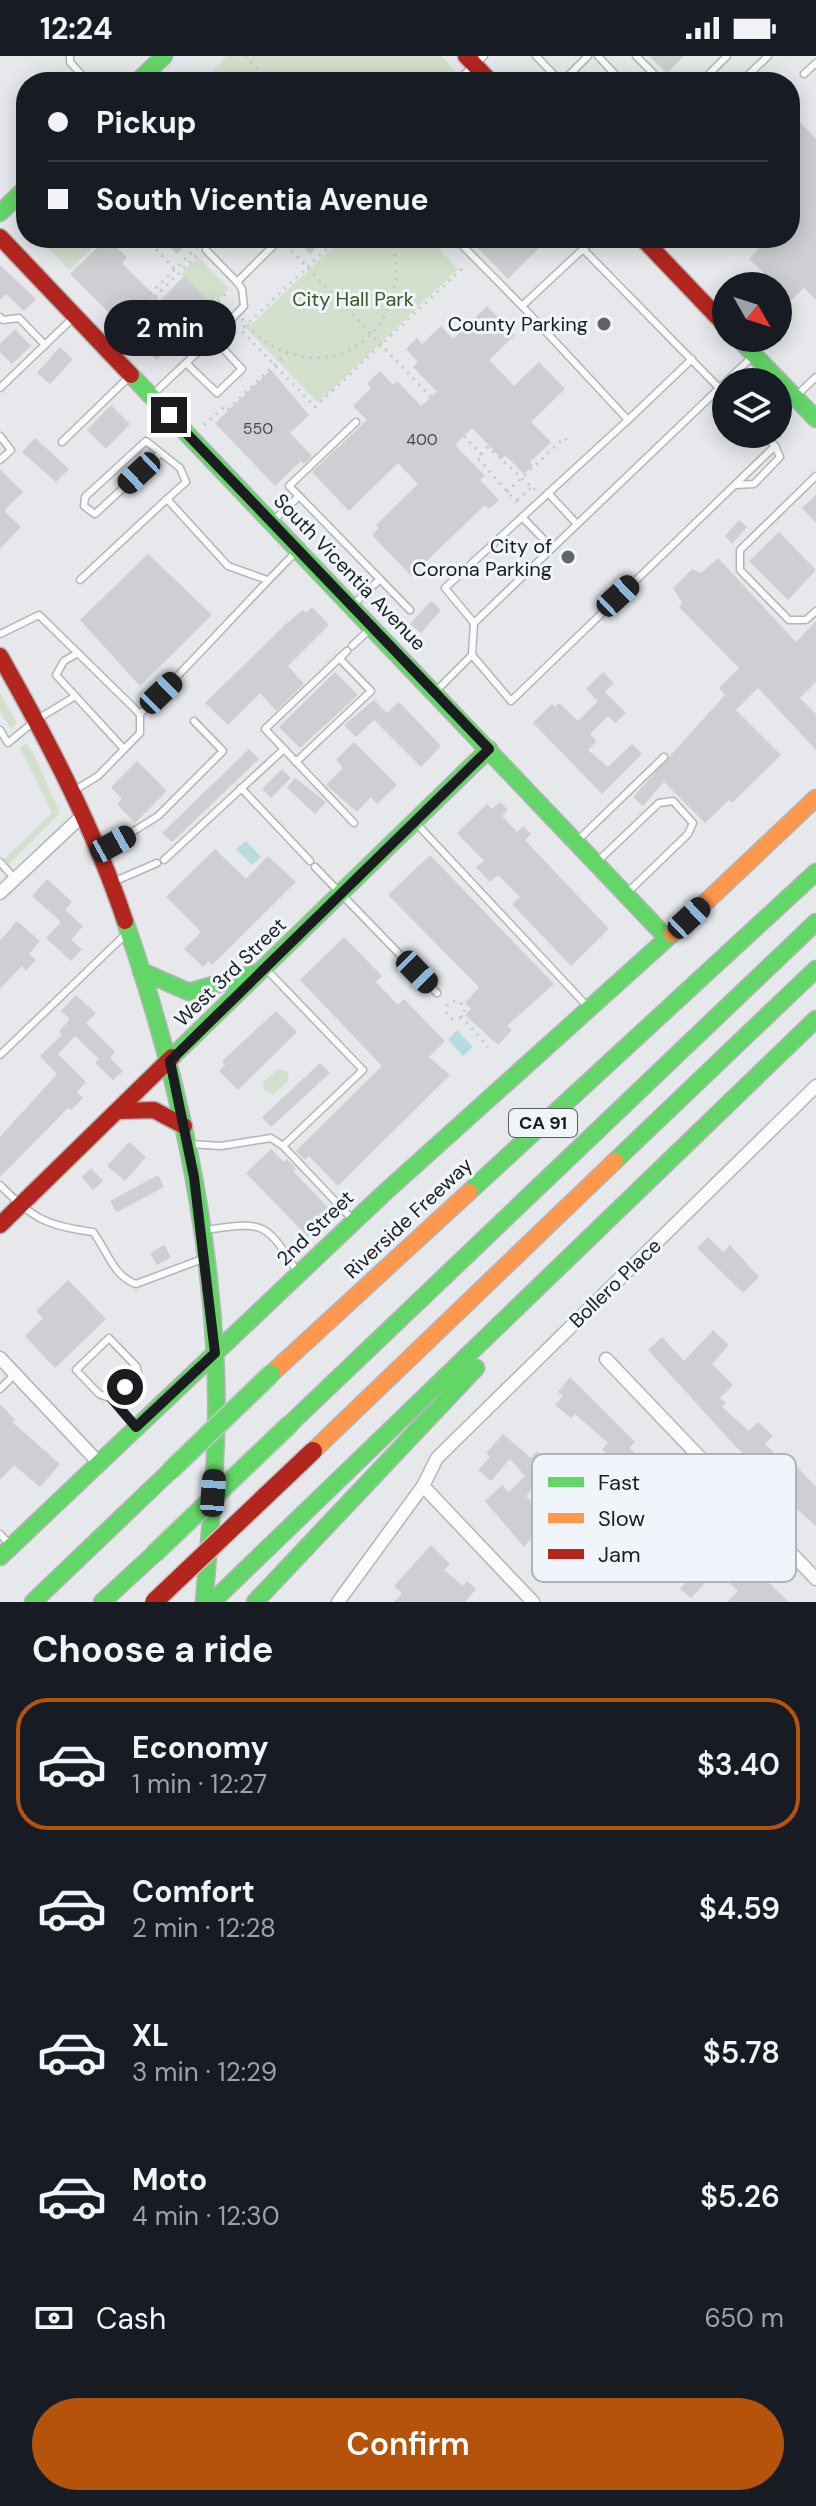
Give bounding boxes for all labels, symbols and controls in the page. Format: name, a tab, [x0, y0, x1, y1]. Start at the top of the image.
text: 12:24	[40, 9, 112, 48]
text: Pickup	[96, 103, 196, 142]
text: South Vicentia Avenue	[96, 180, 428, 219]
north arrow	[712, 272, 792, 352]
map controls	[712, 272, 792, 448]
park label: City Hall Park	[292, 286, 414, 312]
callout: 2 min	[103, 299, 235, 355]
text: 2 min	[136, 311, 204, 345]
place label: County Parking	[448, 311, 588, 337]
marker: County Parking	[595, 315, 613, 333]
button: layers	[712, 368, 792, 448]
route end	[151, 397, 187, 433]
house number: 550	[243, 418, 273, 439]
house number: 400	[406, 429, 438, 450]
car	[113, 448, 165, 498]
street label: South Vicentia Avenue	[268, 488, 432, 656]
place label: City of Corona Parking	[412, 533, 552, 582]
marker: City of Corona Parking	[559, 548, 577, 566]
car	[592, 571, 644, 621]
car	[135, 668, 187, 718]
car	[86, 822, 140, 866]
car	[663, 893, 715, 943]
street label: West 3rd Street	[169, 912, 292, 1032]
car	[392, 946, 442, 998]
road number: CA 91	[509, 1109, 577, 1137]
street label: Riverside Freeway	[338, 1152, 478, 1284]
street label: 2nd Street	[271, 1185, 359, 1271]
street label: Bollero Place	[563, 1233, 667, 1333]
route start	[107, 1369, 143, 1405]
legend	[532, 1454, 796, 1582]
car	[199, 1468, 227, 1518]
text: Fast	[598, 1468, 640, 1497]
text: Slow	[598, 1504, 645, 1533]
text: Jam	[598, 1540, 641, 1569]
text: Choose a ride	[32, 1626, 273, 1673]
icon: car	[36, 1728, 108, 1800]
text: Economy	[132, 1728, 269, 1767]
text: $3.40	[697, 1745, 780, 1784]
text: 1 min · 12:27	[132, 1767, 267, 1801]
icon: car	[36, 1872, 108, 1944]
text: Comfort	[132, 1872, 255, 1911]
text: $4.59	[699, 1889, 780, 1928]
text: 2 min · 12:28	[132, 1911, 276, 1945]
icon: car	[36, 2016, 108, 2088]
text: XL	[132, 2016, 169, 2055]
text: $5.78	[703, 2033, 780, 2072]
text: 3 min · 12:29	[132, 2055, 277, 2089]
icon: car	[36, 2160, 108, 2232]
text: Moto	[132, 2160, 207, 2199]
text: $5.26	[700, 2177, 780, 2216]
text: 4 min · 12:30	[132, 2199, 280, 2233]
icon: cash	[32, 2296, 76, 2340]
text: Cash	[96, 2299, 166, 2338]
text: 650 m	[704, 2301, 784, 2335]
button: Confirm	[32, 2398, 784, 2490]

